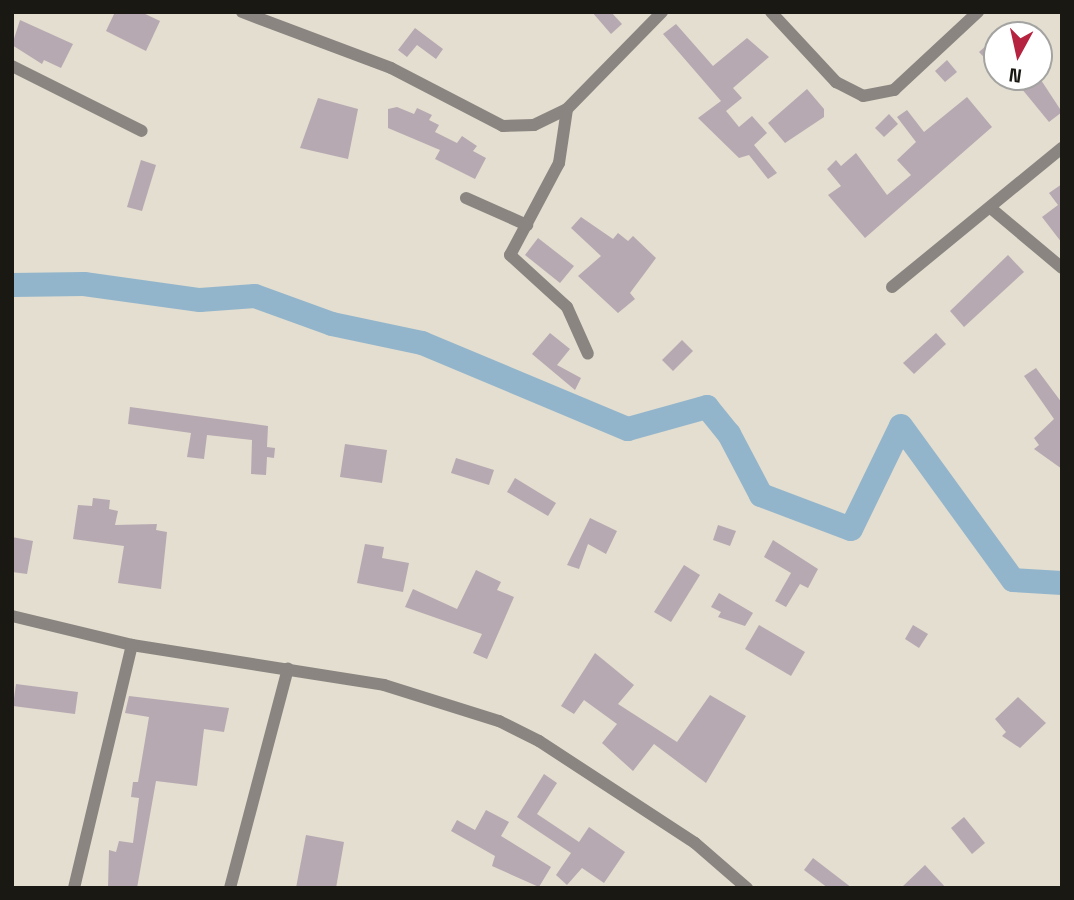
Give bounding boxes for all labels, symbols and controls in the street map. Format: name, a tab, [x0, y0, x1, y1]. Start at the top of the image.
north arrow	[983, 21, 1053, 91]
text: N	[1007, 62, 1023, 89]

